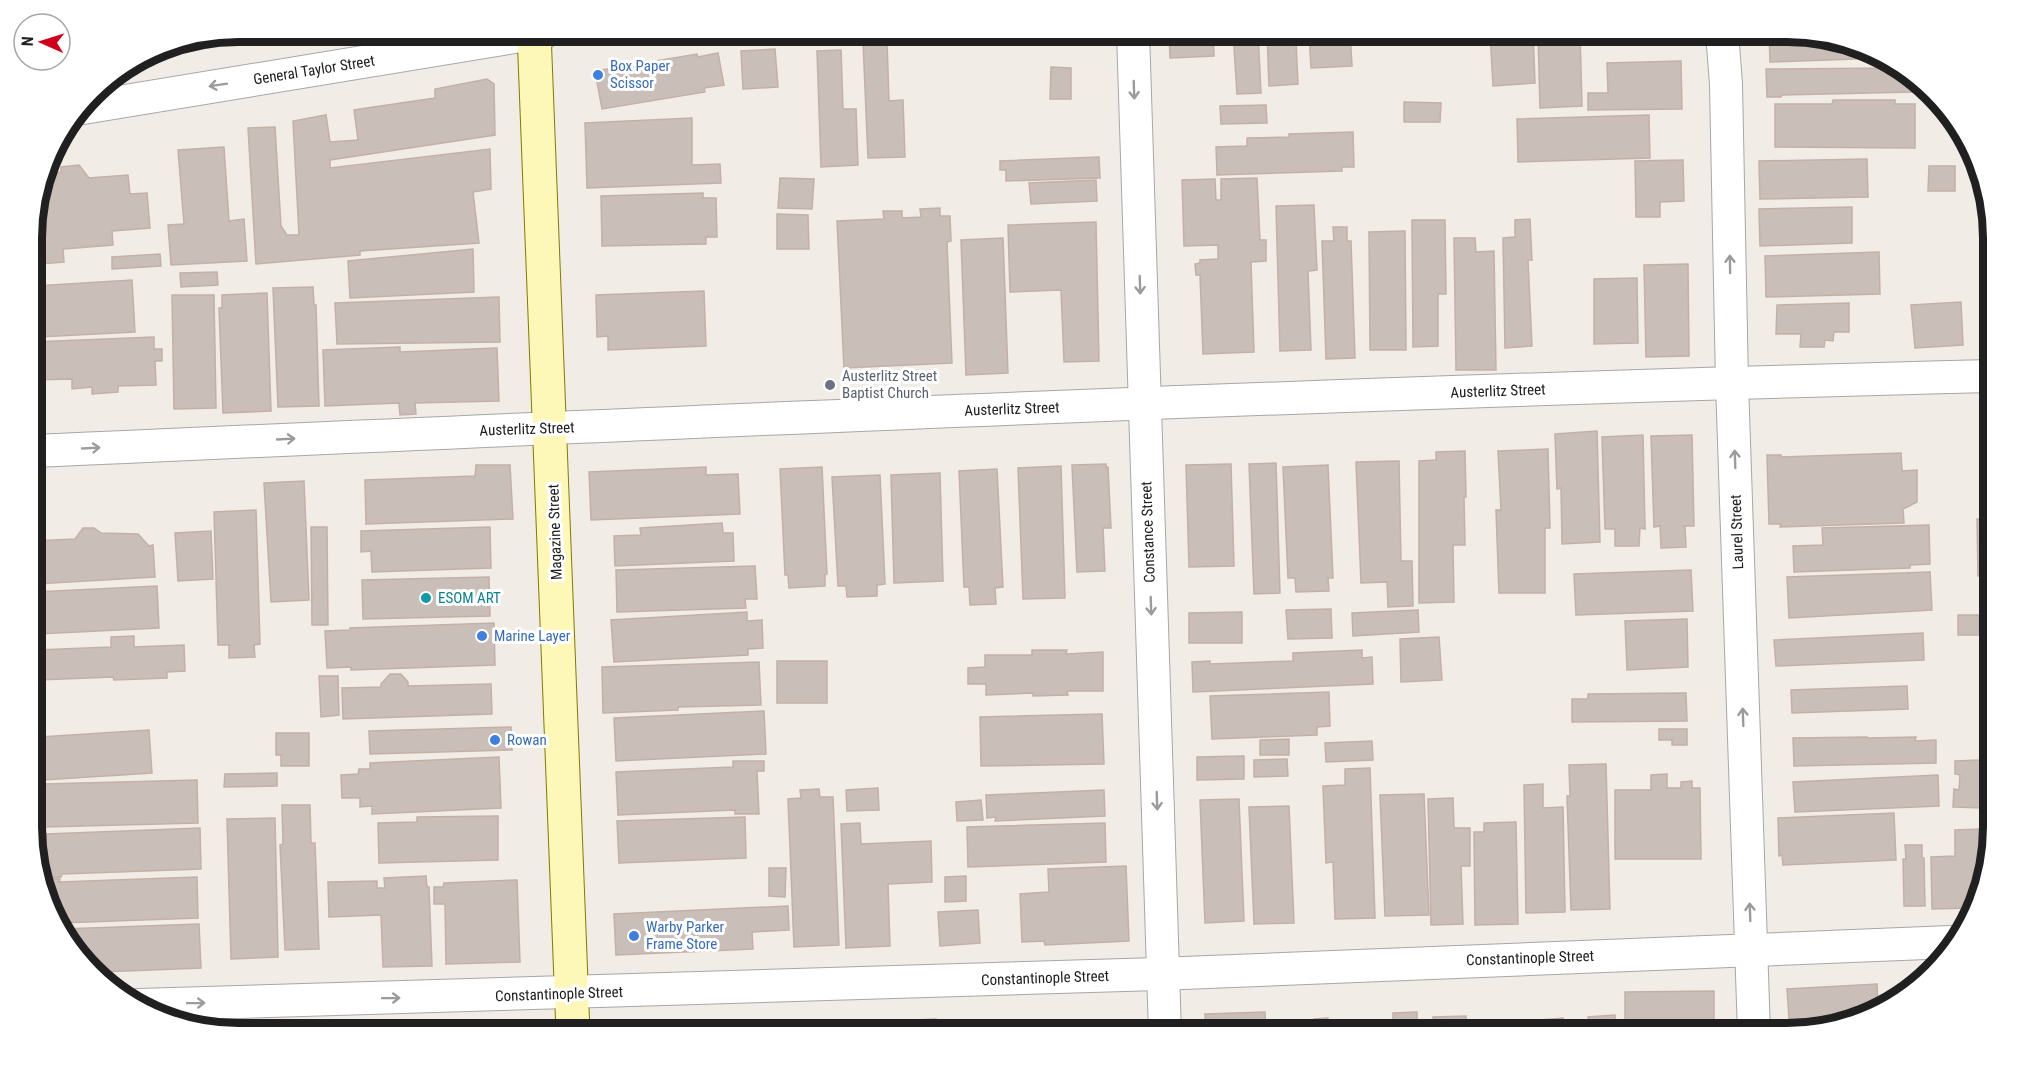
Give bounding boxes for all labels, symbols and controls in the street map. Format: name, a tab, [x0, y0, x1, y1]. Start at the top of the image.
north arrow	[12, 12, 72, 72]
text: N	[18, 36, 37, 47]
street label: General Taylor Street	[252, 52, 376, 88]
place label: Box Paper Scissor	[610, 57, 670, 92]
marker: Box Paper Scissor	[591, 68, 605, 82]
one-way arrow	[1129, 79, 1140, 99]
one-way arrow	[209, 80, 229, 91]
one-way arrow	[1724, 254, 1735, 274]
one-way arrow	[1135, 274, 1146, 294]
place label: Austerlitz Street Baptist Church	[842, 367, 937, 402]
marker: Austerlitz Street Baptist Church	[823, 378, 837, 392]
street label: Austerlitz Street	[1450, 380, 1546, 402]
street label: Austerlitz Street	[964, 398, 1060, 420]
street label: Austerlitz Street	[479, 418, 575, 440]
one-way arrow	[275, 434, 295, 445]
one-way arrow	[80, 442, 100, 454]
one-way arrow	[1729, 449, 1740, 469]
street label: Constance Street	[1137, 481, 1159, 583]
street label: Magazine Street	[544, 484, 566, 580]
street label: Laurel Street	[1727, 494, 1747, 570]
place label: ESOM ART	[438, 589, 501, 607]
marker: ESOM ART	[419, 591, 433, 605]
one-way arrow	[1145, 595, 1157, 615]
place label: Marine Layer	[494, 627, 571, 645]
marker: Marine Layer	[475, 629, 489, 643]
one-way arrow	[1738, 707, 1749, 727]
place label: Rowan	[507, 731, 547, 749]
marker: Rowan	[488, 733, 502, 747]
one-way arrow	[1152, 790, 1163, 810]
one-way arrow	[1744, 902, 1755, 922]
place label: Warby Parker Frame Store	[646, 918, 725, 953]
marker: Warby Parker Frame Store	[627, 929, 641, 943]
street label: Constantinople Street	[1466, 947, 1594, 969]
street label: Constantinople Street	[981, 967, 1109, 989]
street label: Constantinople Street	[495, 983, 623, 1005]
one-way arrow	[381, 993, 401, 1004]
one-way arrow	[186, 997, 206, 1009]

